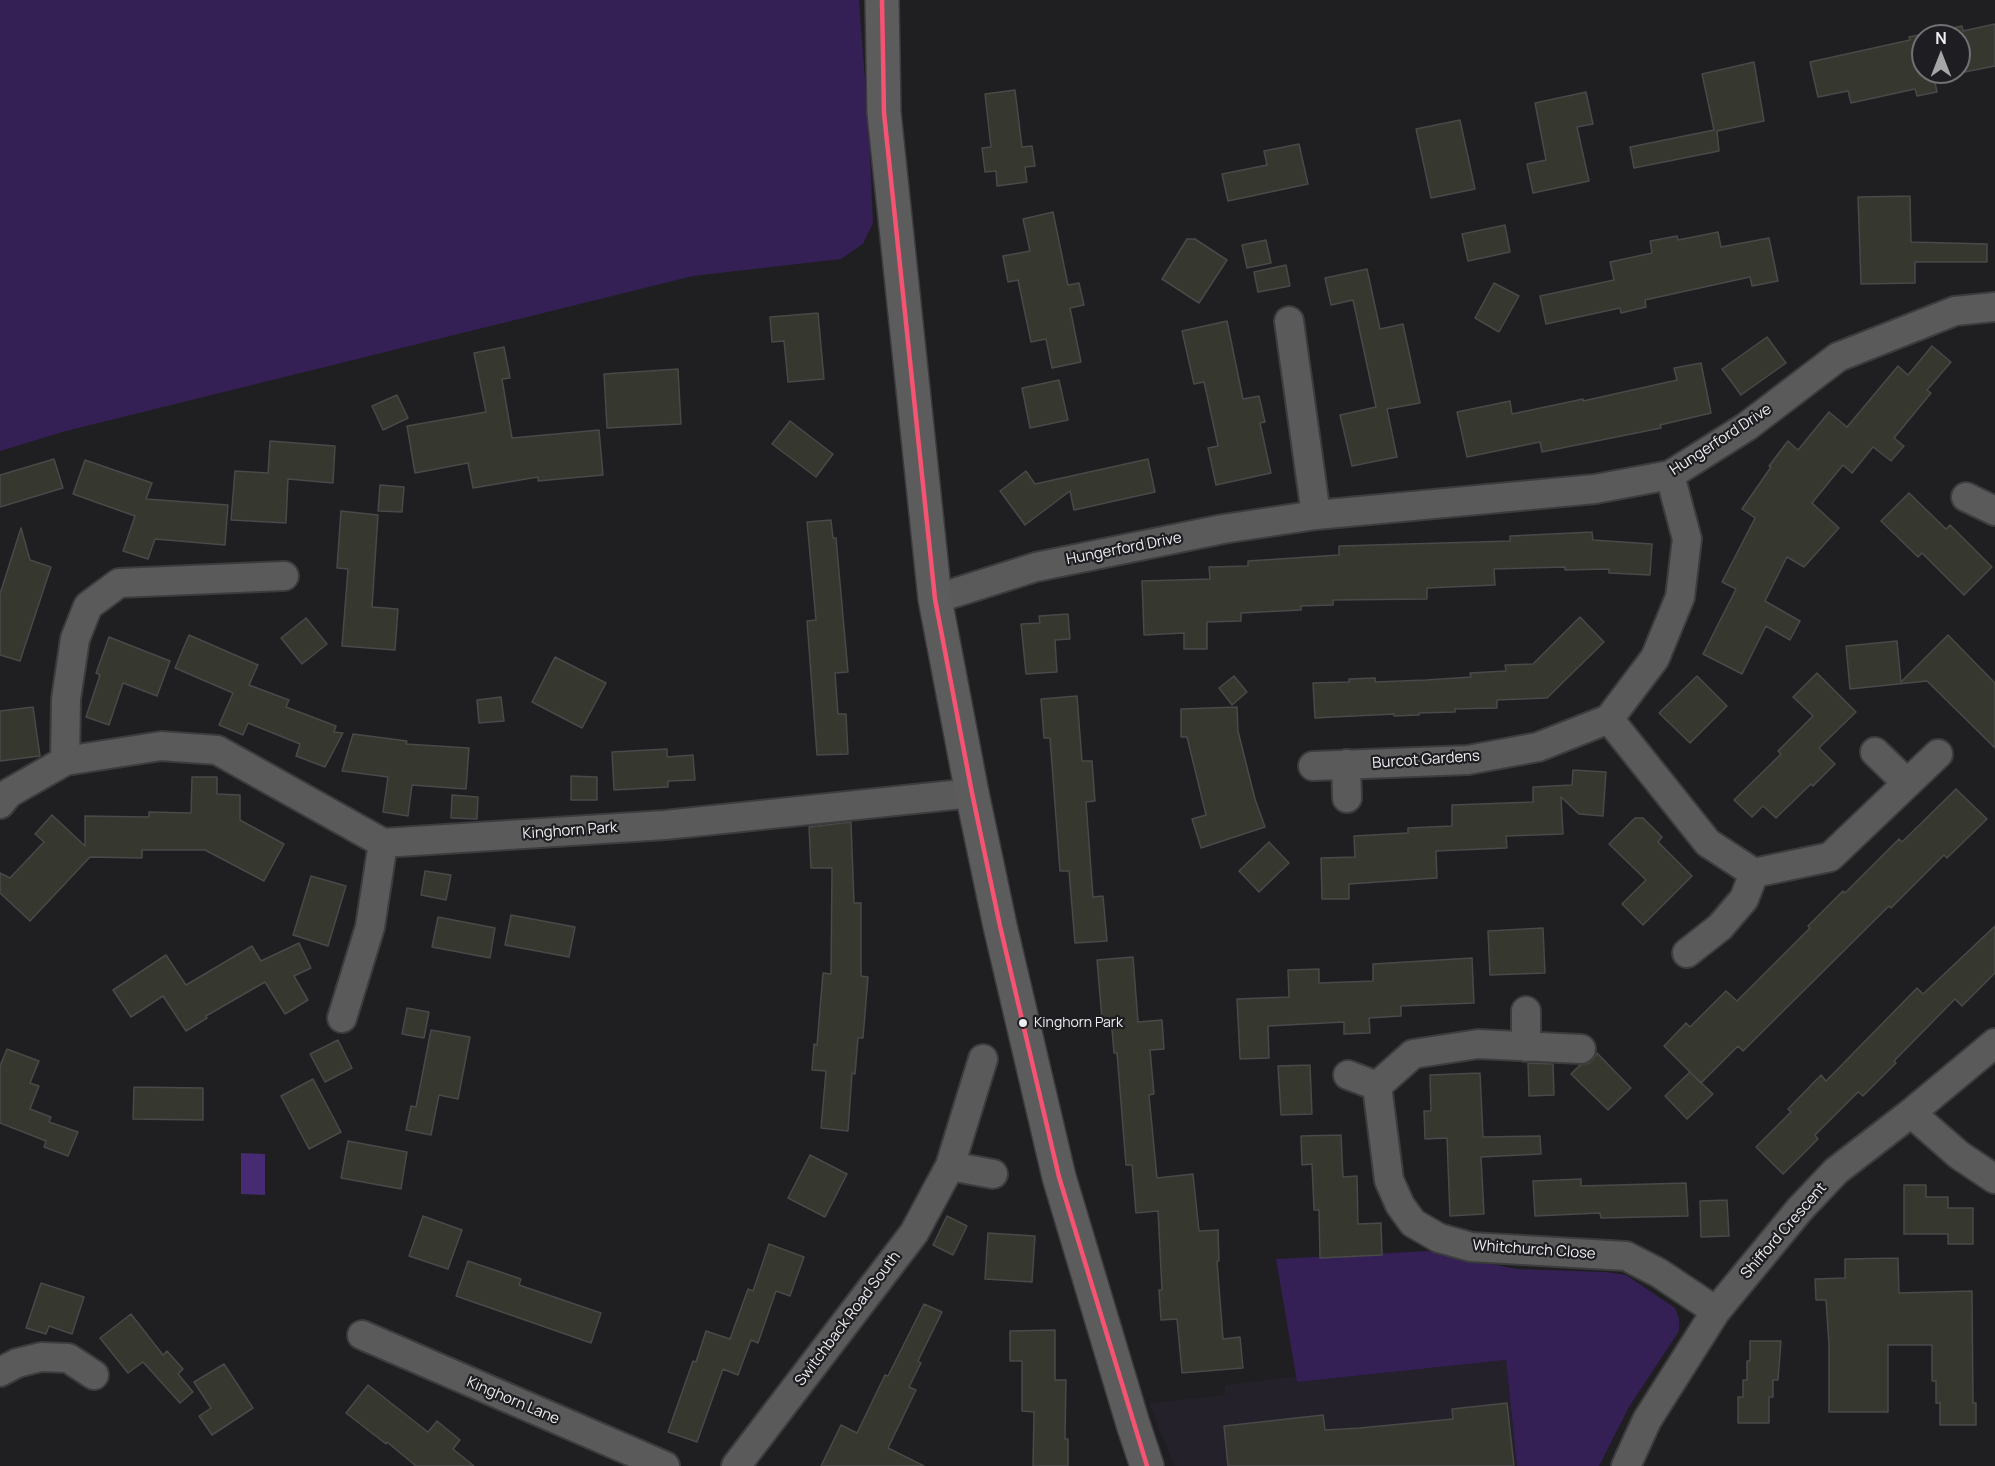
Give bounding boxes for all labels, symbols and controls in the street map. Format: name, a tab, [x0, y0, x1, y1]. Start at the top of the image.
north arrow	[1911, 24, 1971, 84]
text: N	[1935, 27, 1947, 49]
street label: Hungerford Drive	[1667, 401, 1775, 479]
street label: Hungerford Drive	[1065, 529, 1183, 569]
street label: Burcot Gardens	[1372, 747, 1480, 773]
street label: Kinghorn Park	[522, 819, 618, 843]
place label: Kinghorn Park	[1034, 1015, 1123, 1031]
marker: Kinghorn Park	[1017, 1017, 1029, 1029]
street label: Shifford Crescent	[1737, 1179, 1831, 1283]
street label: Whitchurch Close	[1472, 1237, 1596, 1263]
street label: Switchback Road South	[792, 1248, 904, 1390]
street label: Kinghorn Lane	[464, 1373, 562, 1429]

